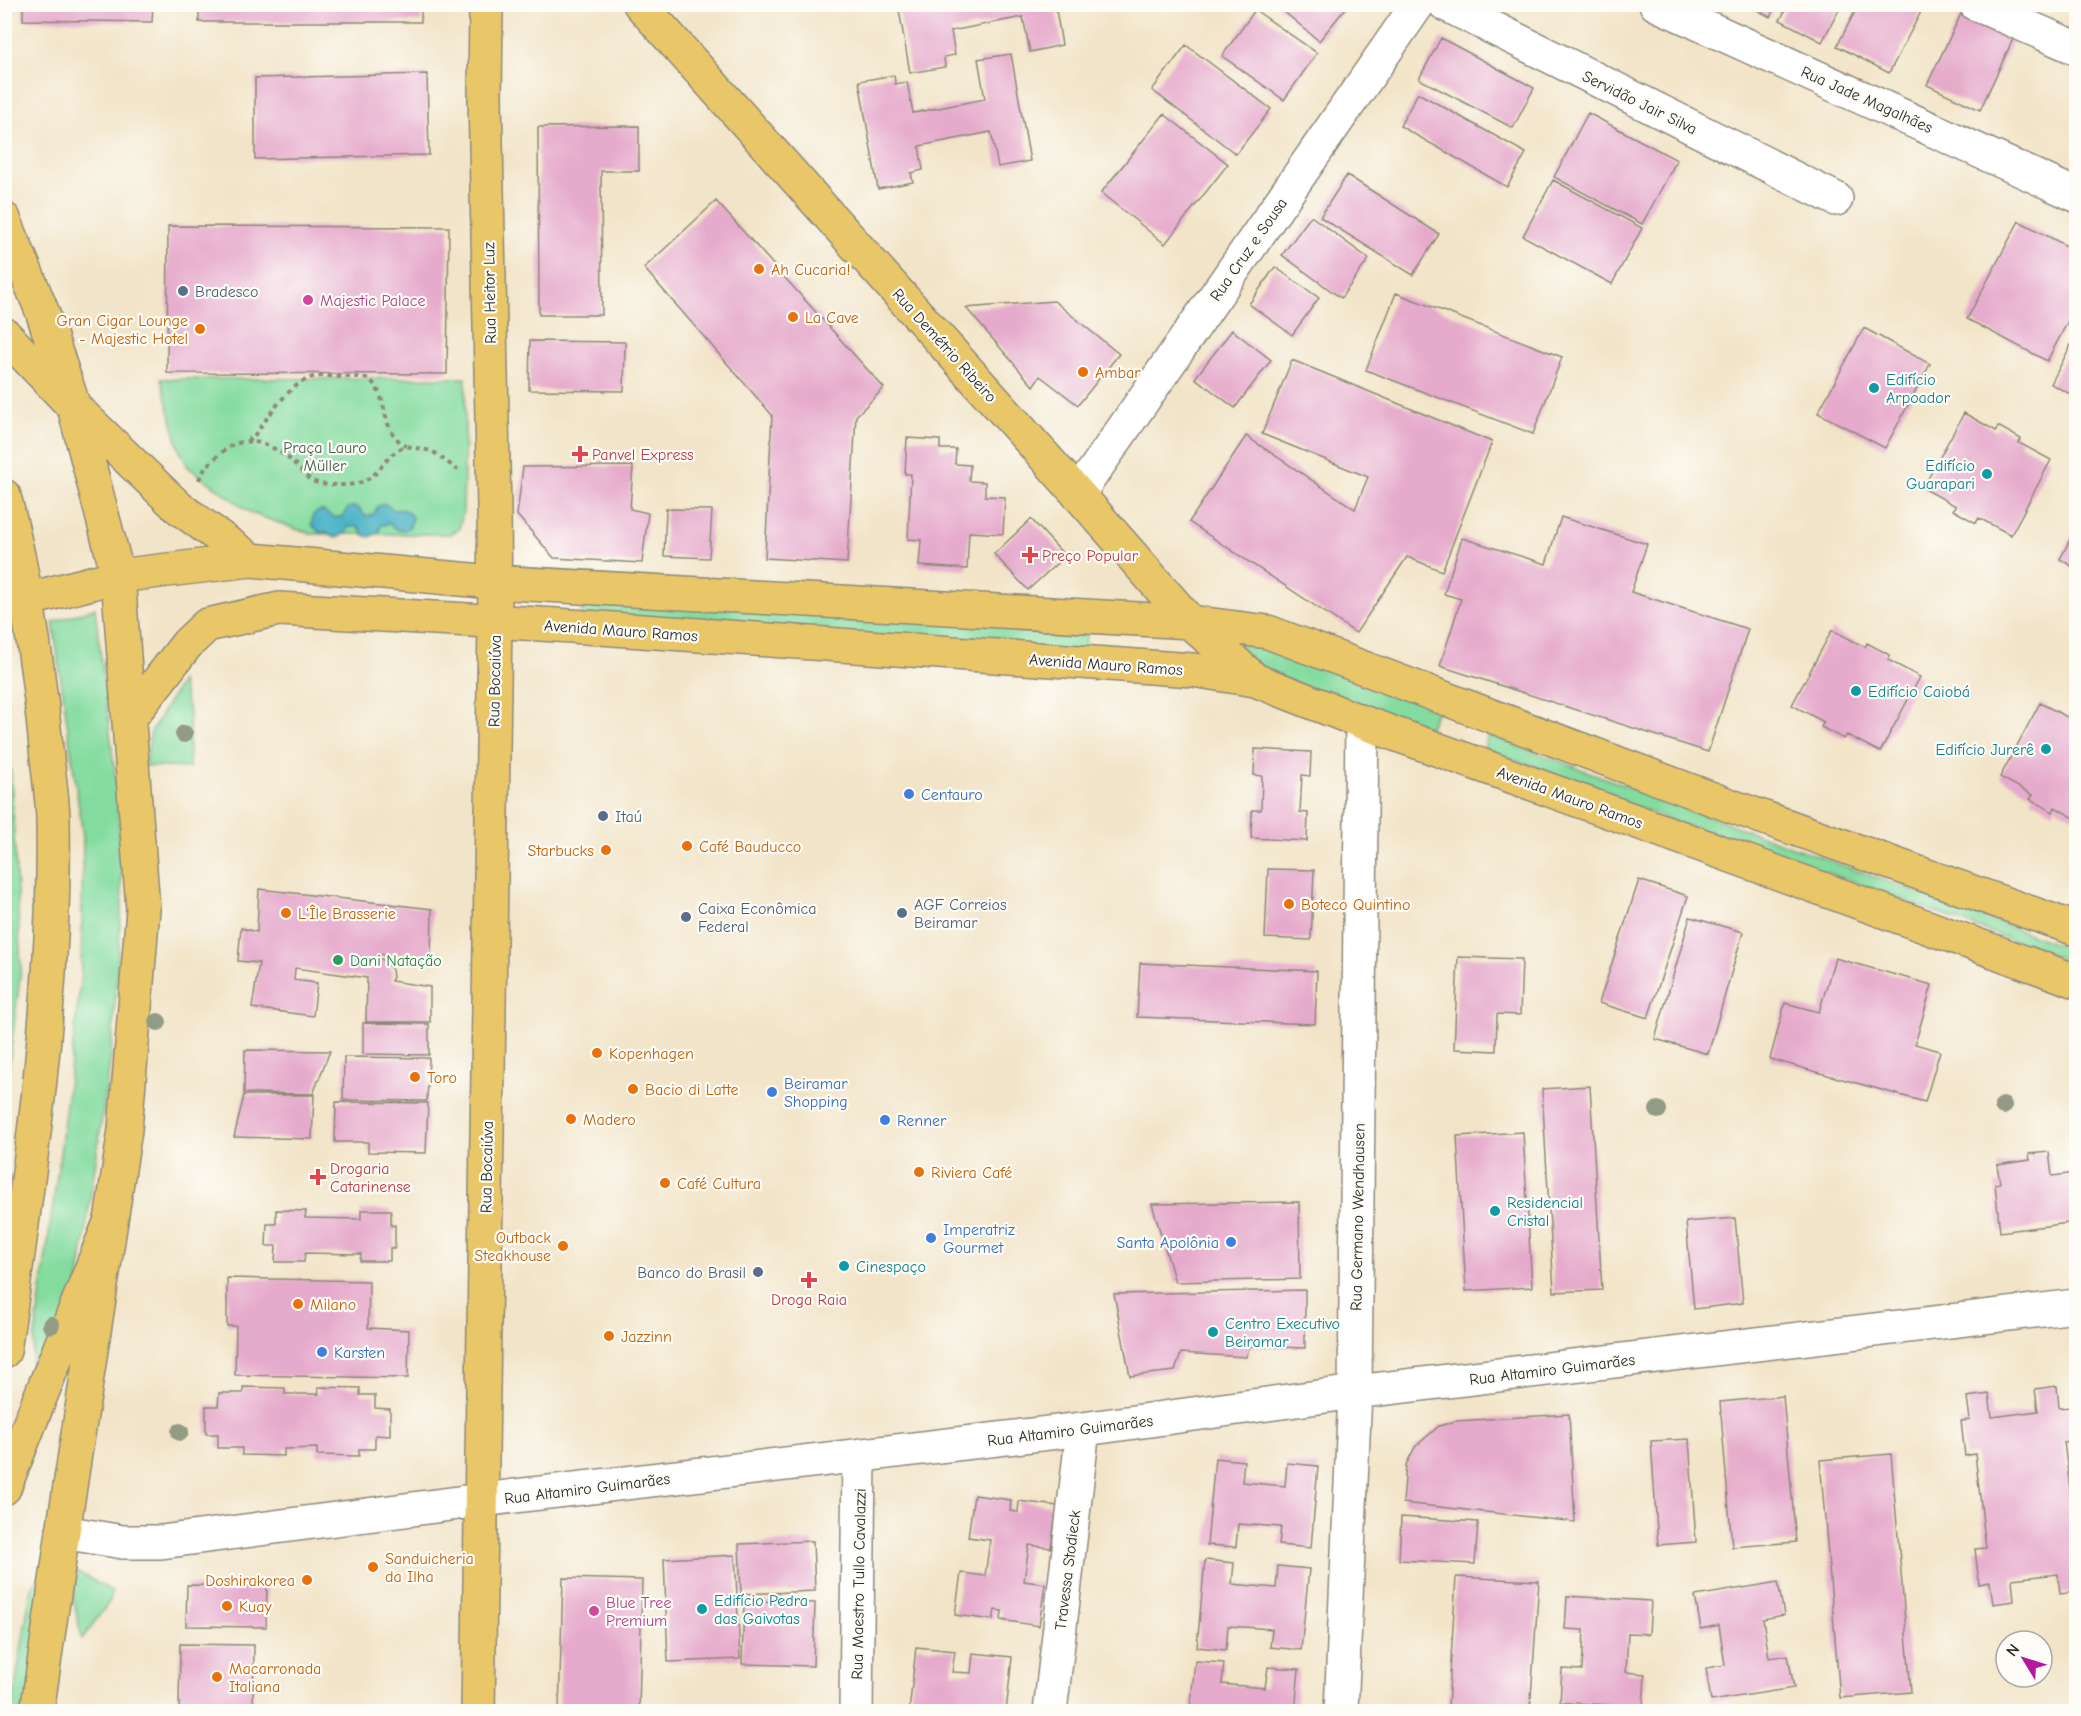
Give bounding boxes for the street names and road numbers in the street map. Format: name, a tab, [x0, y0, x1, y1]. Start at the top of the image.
street label: Rua Jade Magalhães	[1798, 63, 1935, 137]
street label: Servidão Jair Silva	[1579, 67, 1700, 139]
street label: Rua Cruz e Sousa	[1207, 195, 1291, 305]
street label: Rua Heitor Luz	[480, 242, 500, 344]
street label: Rua Demétrio Ribeiro	[888, 285, 1000, 406]
street label: Avenida Mauro Ramos	[544, 617, 699, 645]
street label: Rua Bocaiúva	[485, 635, 505, 727]
street label: Avenida Mauro Ramos	[1029, 651, 1184, 679]
street label: Avenida Mauro Ramos	[1494, 763, 1645, 833]
street label: Rua Bocaiúva	[477, 1121, 497, 1213]
street label: Rua Germano Wendhausen	[1347, 1123, 1369, 1311]
street label: Rua Altamiro Guimarães	[1468, 1351, 1636, 1389]
street label: Rua Altamiro Guimarães	[986, 1412, 1154, 1450]
street label: Rua Altamiro Guimarães	[503, 1470, 671, 1508]
street label: Rua Maestro Tullo Cavalazzi	[848, 1488, 870, 1680]
street label: Travessa Stodieck	[1052, 1509, 1084, 1631]

